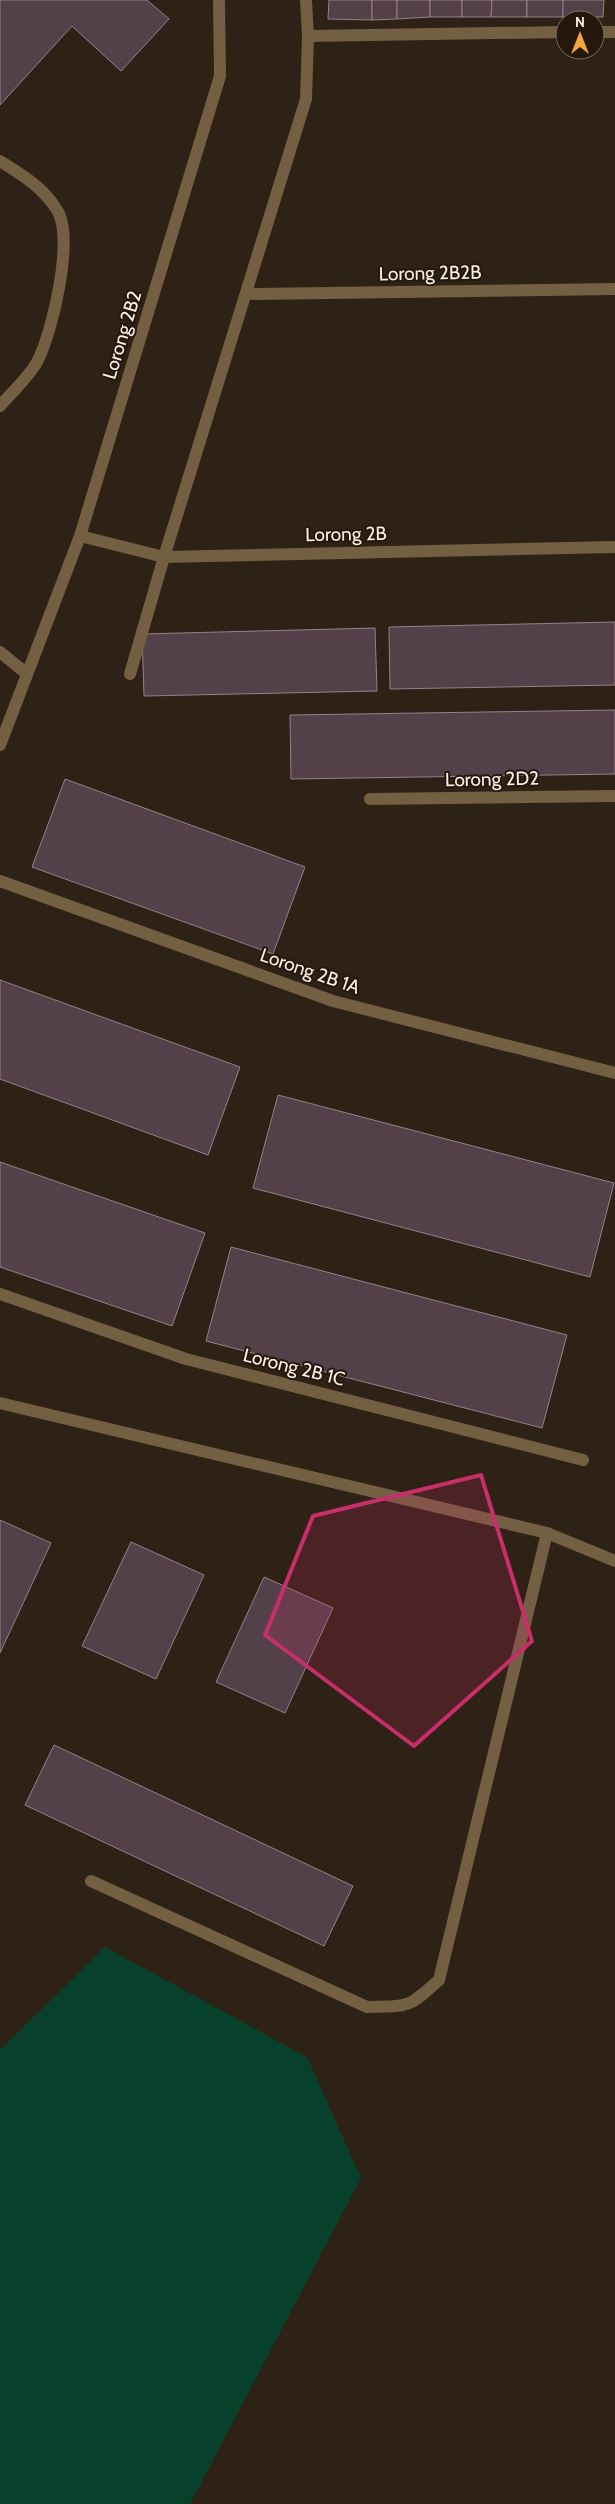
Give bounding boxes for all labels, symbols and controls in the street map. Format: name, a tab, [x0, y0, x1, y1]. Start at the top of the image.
north arrow	[555, 10, 605, 60]
text: N	[575, 13, 585, 31]
street label: Lorong 2B2B	[378, 261, 482, 285]
street label: Lorong 2B2	[98, 288, 146, 382]
street label: Lorong 2B	[305, 522, 387, 546]
street label: Lorong 2D2	[445, 767, 539, 791]
street label: Lorong 2B 1A	[257, 943, 363, 999]
street label: Lorong 2B 1C	[241, 1343, 347, 1391]

